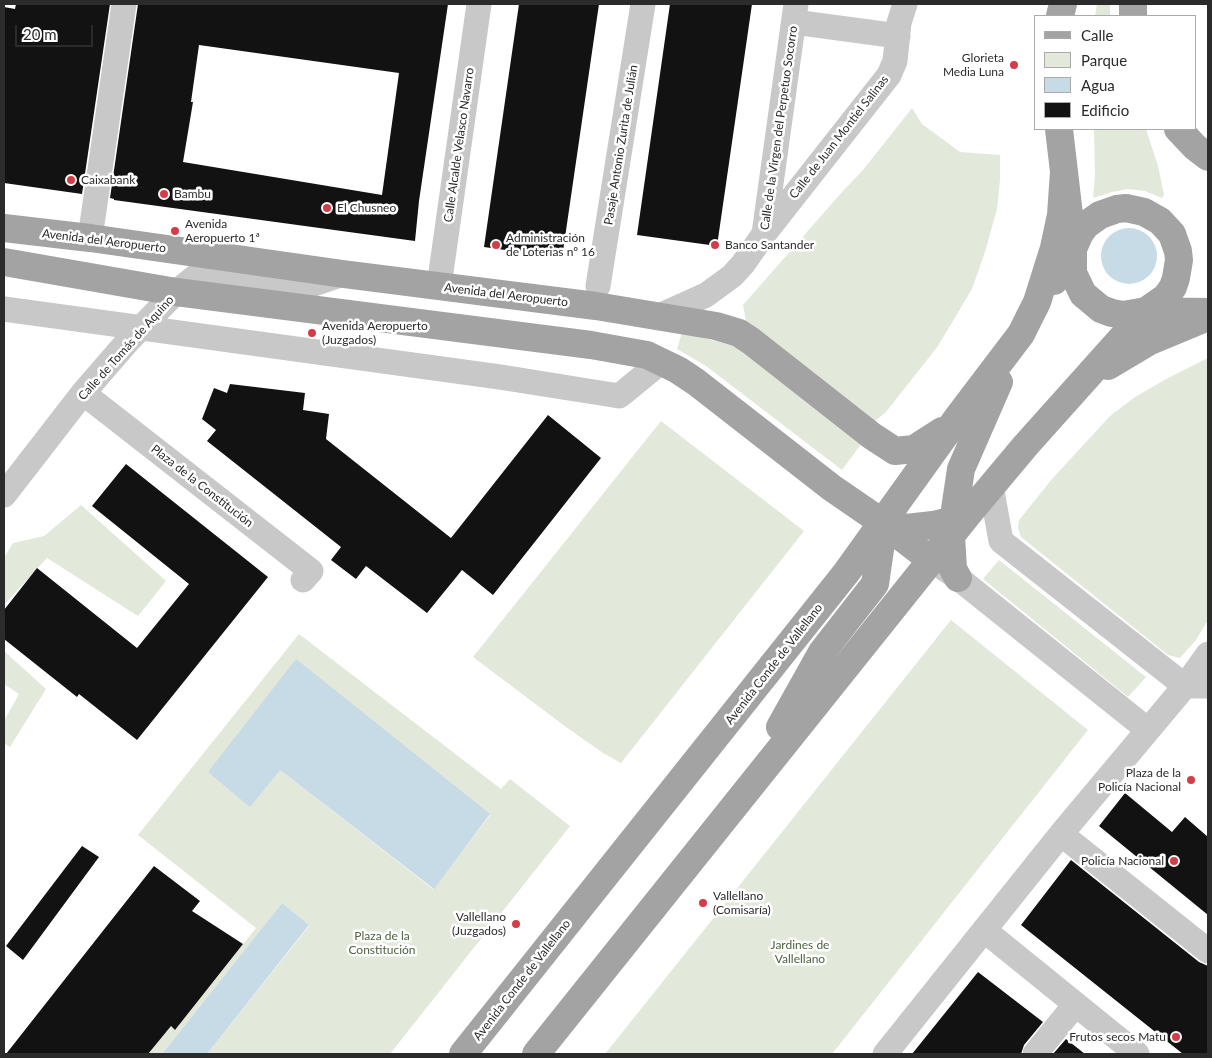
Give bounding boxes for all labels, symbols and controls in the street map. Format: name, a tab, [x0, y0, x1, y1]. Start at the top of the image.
scale bar	[18, 15, 95, 47]
legend	[1034, 15, 1197, 130]
text: 20 m	[23, 25, 57, 43]
street label: Calle de la Virgen del Perpetuo Socorro	[758, 25, 800, 231]
text: Calle	[1081, 26, 1113, 44]
place label: Glorieta Media Luna	[943, 51, 1004, 79]
text: Parque	[1081, 51, 1127, 69]
marker: Glorieta Media Luna	[1008, 59, 1020, 71]
street label: Pasaje Antonio Zurita de Julián	[601, 64, 641, 226]
street label: Calle Alcalde Velasco Navarro	[441, 67, 477, 223]
street label: Calle de Juan Montiel Salinas	[786, 72, 892, 202]
text: Agua	[1081, 76, 1115, 94]
text: Edificio	[1081, 101, 1129, 119]
place label: Caixabank	[81, 173, 135, 187]
marker: Caixabank	[65, 174, 77, 186]
place label: Bambu	[174, 187, 211, 201]
marker: Bambu	[158, 188, 170, 200]
place label: El Chusneo	[337, 201, 396, 215]
marker: El Chusneo	[321, 202, 333, 214]
place label: Avenida Aeropuerto 1ª	[185, 217, 260, 245]
marker: Avenida Aeropuerto 1ª	[169, 225, 181, 237]
street label: Avenida del Aeropuerto	[41, 226, 167, 256]
place label: Administración de Loterias nº 16	[506, 231, 595, 259]
place label: Banco Santander	[725, 238, 814, 252]
marker: Administración de Loterias nº 16	[490, 239, 502, 251]
marker: Banco Santander	[709, 239, 721, 251]
street label: Avenida del Aeropuerto	[443, 280, 569, 310]
street label: Calle de Tomás de Aquino	[75, 293, 177, 403]
place label: Avenida Aeropuerto (Juzgados)	[322, 319, 428, 347]
marker: Avenida Aeropuerto (Juzgados)	[306, 327, 318, 339]
street label: Plaza de la Constitución	[148, 442, 256, 530]
street label: Avenida Conde de Vallellano	[722, 601, 826, 727]
place label: Plaza de la Policía Nacional	[1098, 766, 1181, 794]
marker: Plaza de la Policía Nacional	[1185, 774, 1197, 786]
place label: Policía Nacional	[1081, 854, 1164, 868]
marker: Policía Nacional	[1168, 855, 1180, 867]
place label: Vallellano (Comisaría)	[713, 889, 771, 917]
marker: Vallellano (Comisaría)	[697, 897, 709, 909]
place label: Vallellano (Juzgados)	[452, 910, 506, 938]
street label: Avenida Conde de Vallellano	[470, 917, 574, 1043]
marker: Vallellano (Juzgados)	[510, 918, 522, 930]
park label: Plaza de la Constitución	[348, 929, 416, 957]
park label: Jardines de Vallellano	[771, 938, 829, 966]
place label: Frutos secos Matu	[1069, 1030, 1166, 1044]
marker: Frutos secos Matu	[1170, 1031, 1182, 1043]

